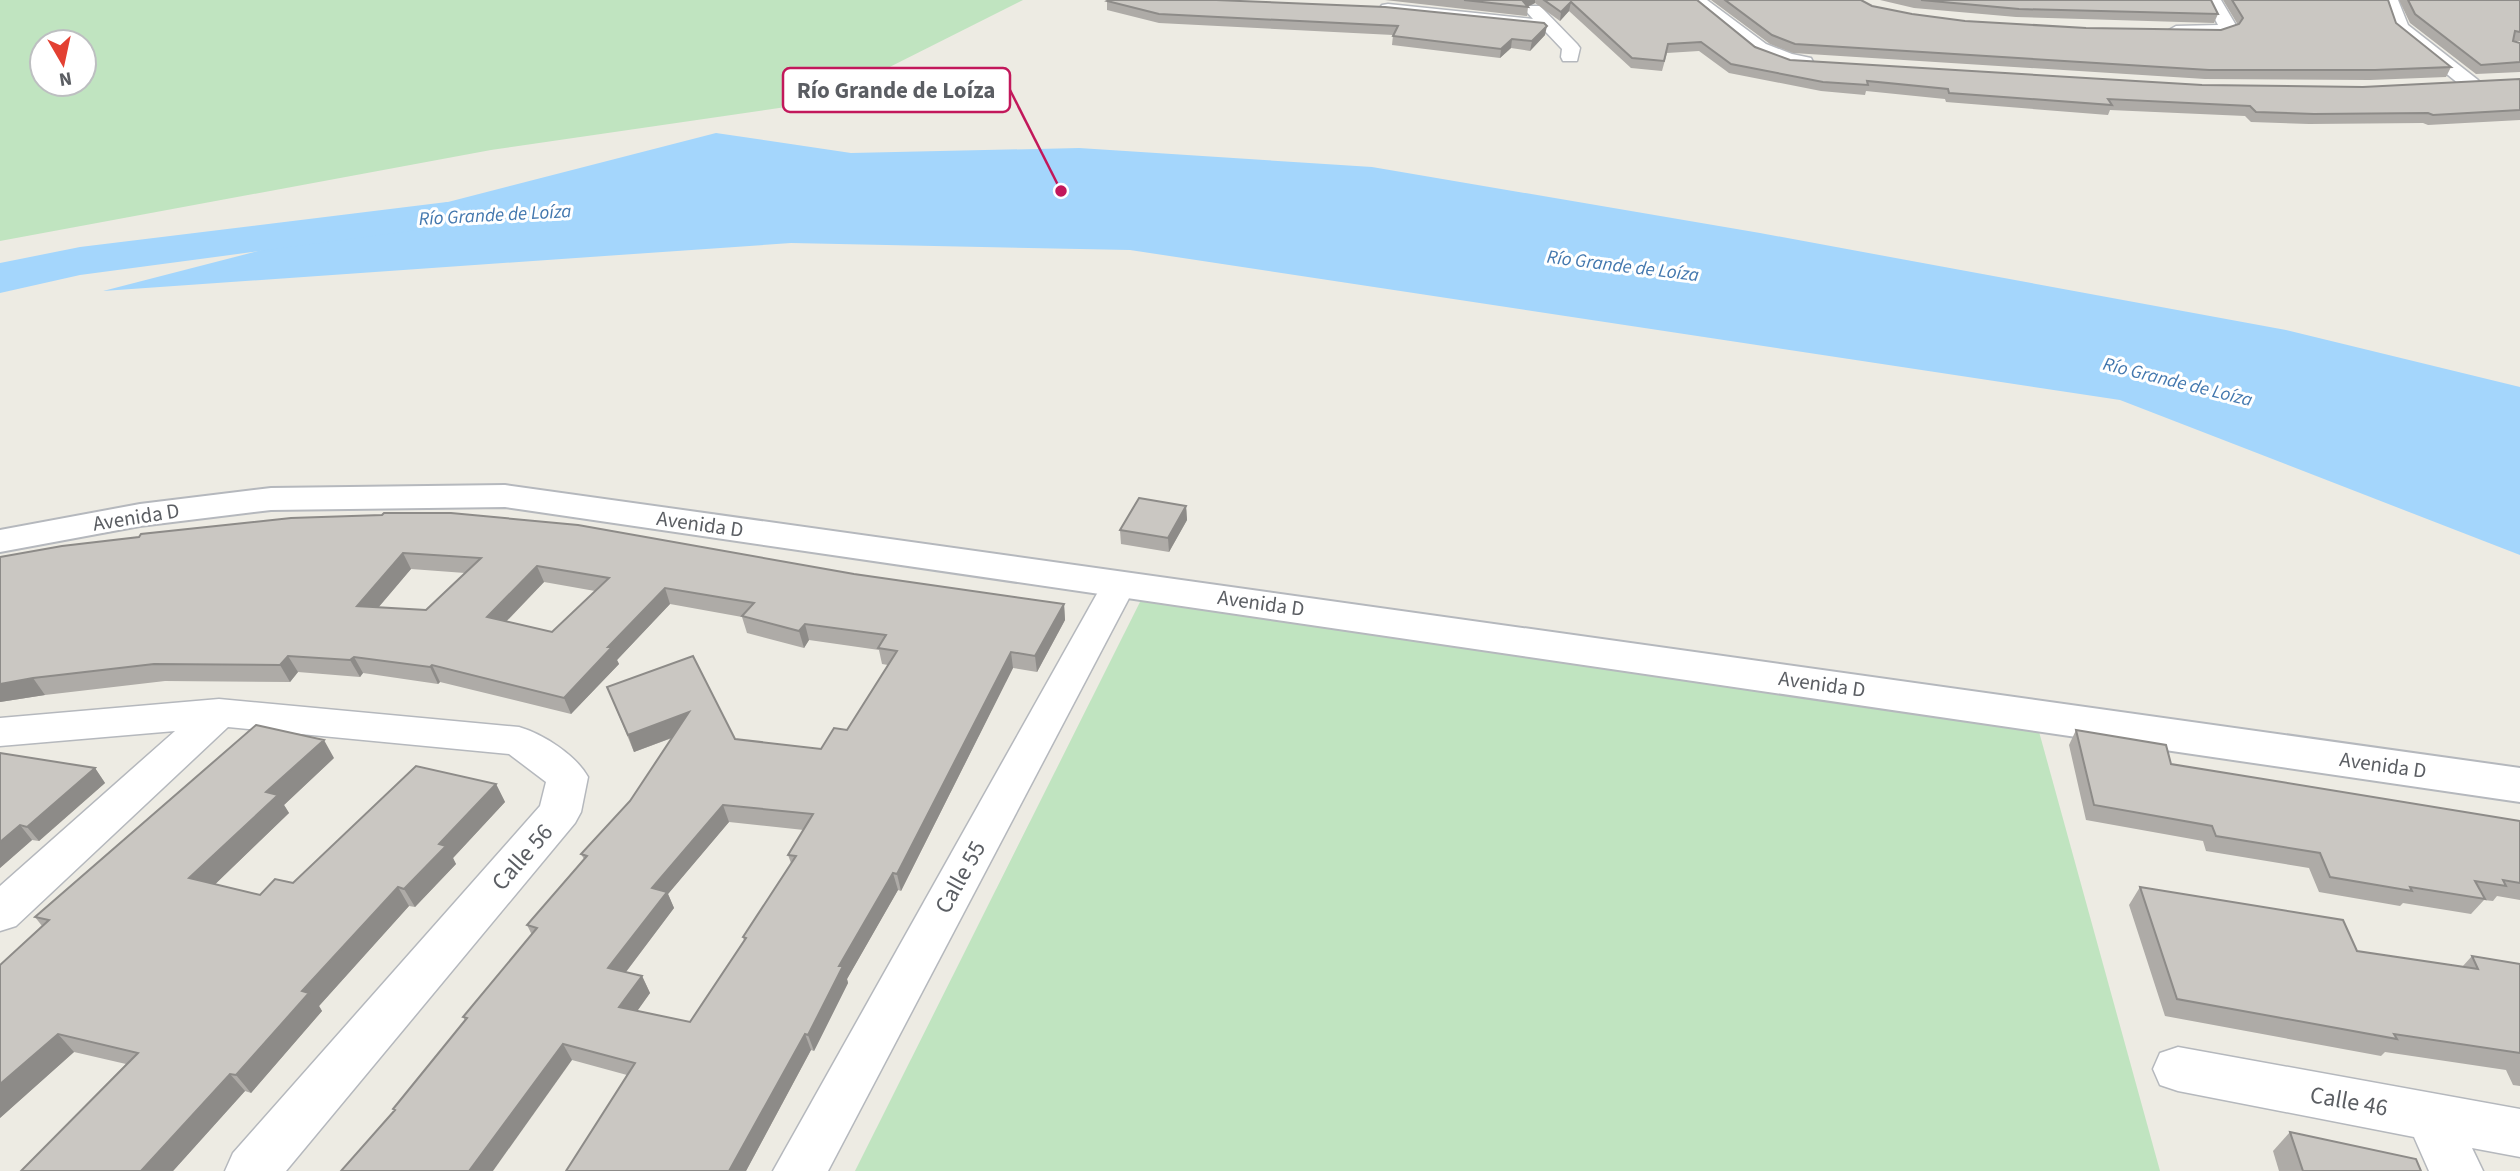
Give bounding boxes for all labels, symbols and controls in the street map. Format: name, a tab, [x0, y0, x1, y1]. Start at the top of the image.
north arrow	[28, 28, 98, 98]
text: N	[57, 64, 74, 93]
callout: Río Grande de Loíza	[783, 68, 1010, 112]
text: Río Grande de Loíza	[797, 74, 995, 107]
water label: Río Grande de Loíza	[418, 198, 572, 233]
water label: Río Grande de Loíza	[1545, 244, 1700, 289]
water label: Río Grande de Loíza	[2100, 351, 2255, 414]
street label: Avenida D	[90, 495, 182, 539]
street label: Avenida D	[655, 503, 745, 545]
street label: Avenida D	[1216, 582, 1306, 624]
street label: Avenida D	[1777, 663, 1867, 705]
street label: Avenida D	[2338, 744, 2428, 786]
street label: Calle 56	[483, 816, 561, 898]
street label: Calle 55	[926, 834, 995, 920]
street label: Calle 46	[2307, 1077, 2391, 1126]

